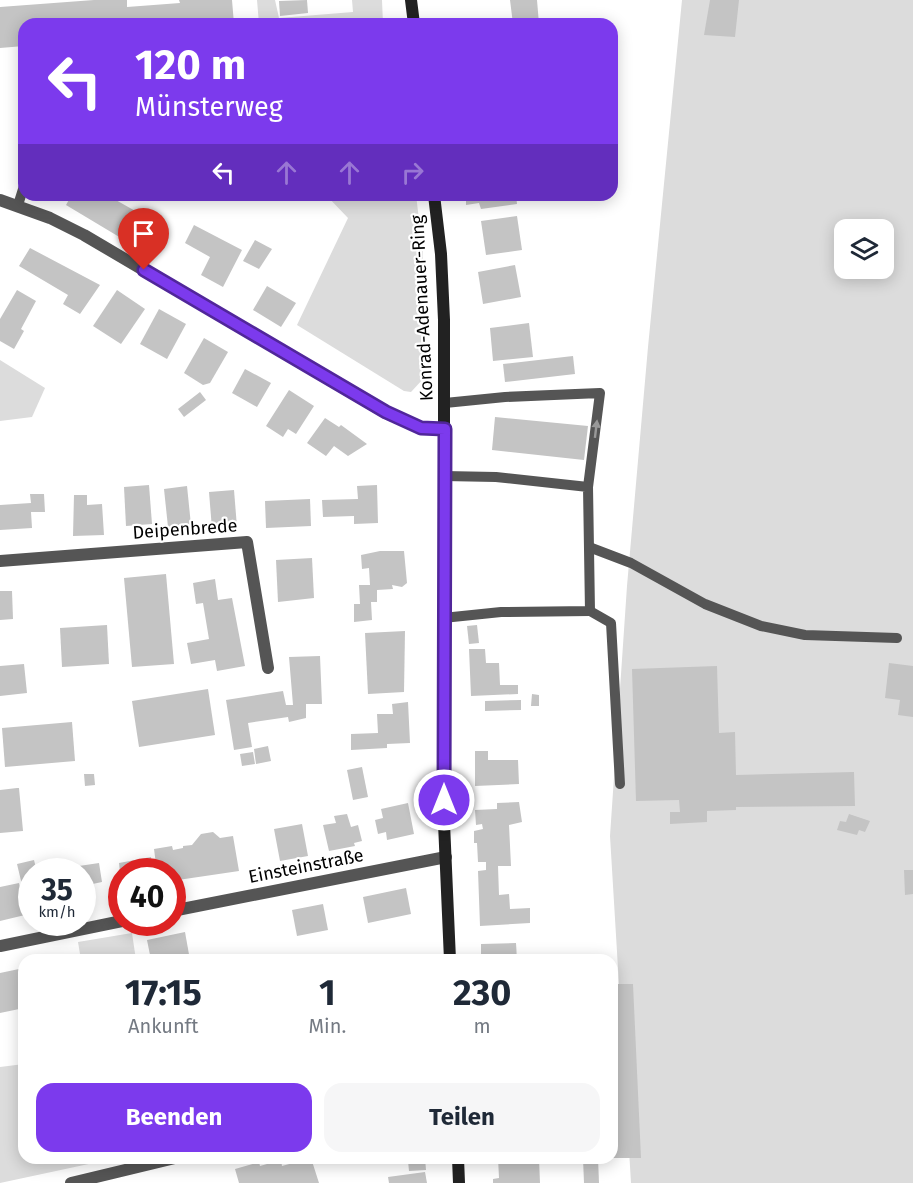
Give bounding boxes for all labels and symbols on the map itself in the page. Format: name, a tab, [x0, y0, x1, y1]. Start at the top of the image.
pin	[118, 208, 169, 270]
street label: Konrad-Adenauer-Ring	[406, 214, 438, 402]
one-way arrow	[591, 419, 600, 438]
street label: Deipenbrede	[132, 514, 238, 544]
position arrow	[412, 768, 476, 832]
street label: Einsteinstraße	[247, 844, 365, 888]
speed limit sign: 40	[108, 858, 186, 936]

